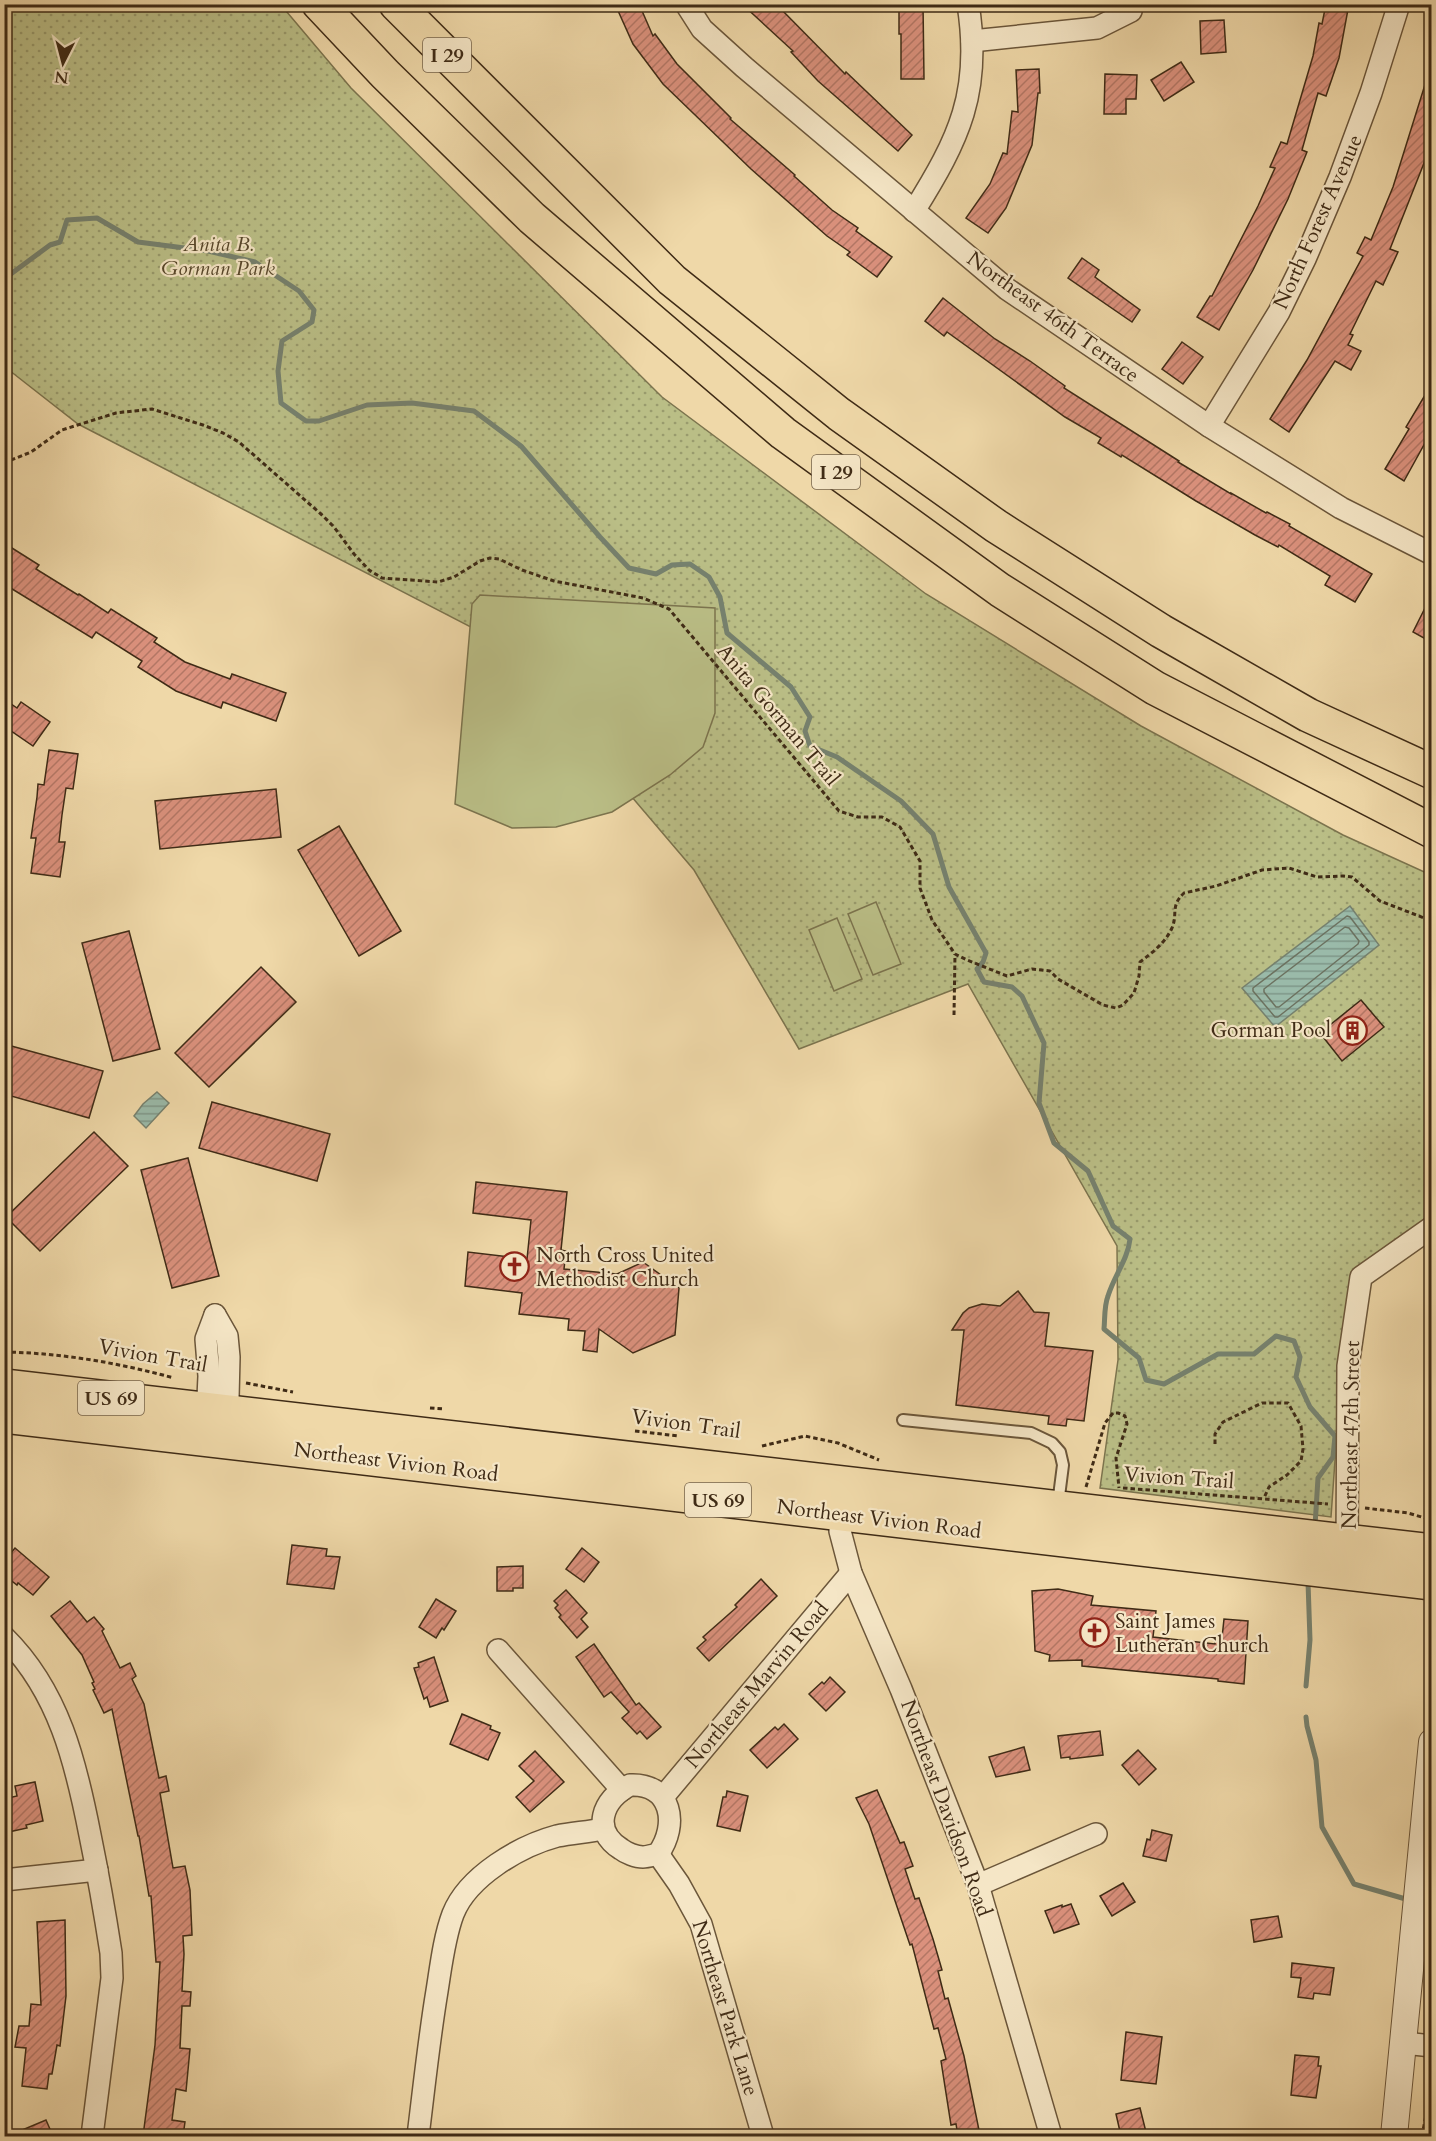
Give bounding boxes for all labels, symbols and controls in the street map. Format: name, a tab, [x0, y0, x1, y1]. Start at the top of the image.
north arrow	[33, 33, 93, 93]
road number: I 29	[423, 38, 471, 72]
text: N	[53, 65, 70, 89]
street label: North Forest Avenue	[1266, 130, 1370, 314]
park label: Anita B. Gorman Park	[161, 230, 276, 283]
street label: Northeast 46th Terrace	[961, 245, 1145, 389]
road number: I 29	[812, 455, 860, 489]
street label: Anita Gorman Trail	[710, 638, 846, 792]
building icon: Gorman Pool	[1336, 1014, 1368, 1046]
place label: Gorman Pool	[1210, 1016, 1331, 1045]
place label: North Cross United Methodist Church	[536, 1241, 714, 1294]
church icon: North Cross United Methodist Church	[499, 1251, 531, 1283]
street label: Vivion Trail	[96, 1332, 210, 1380]
street label: Northeast 47th Street	[1335, 1340, 1367, 1530]
road number: US 69	[78, 1381, 144, 1415]
street label: Vivion Trail	[629, 1402, 743, 1446]
street label: Northeast Vivion Road	[292, 1435, 500, 1489]
street label: Vivion Trail	[1123, 1460, 1235, 1496]
road number: US 69	[685, 1483, 751, 1517]
street label: Northeast Vivion Road	[775, 1492, 983, 1546]
street label: Northeast Marvin Road	[678, 1595, 836, 1775]
place label: Saint James Lutheran Church	[1115, 1607, 1270, 1660]
church icon: Saint James Lutheran Church	[1078, 1617, 1110, 1649]
street label: Northeast Davidson Road	[893, 1695, 999, 1921]
street label: Northeast Park Lane	[684, 1917, 766, 2099]

